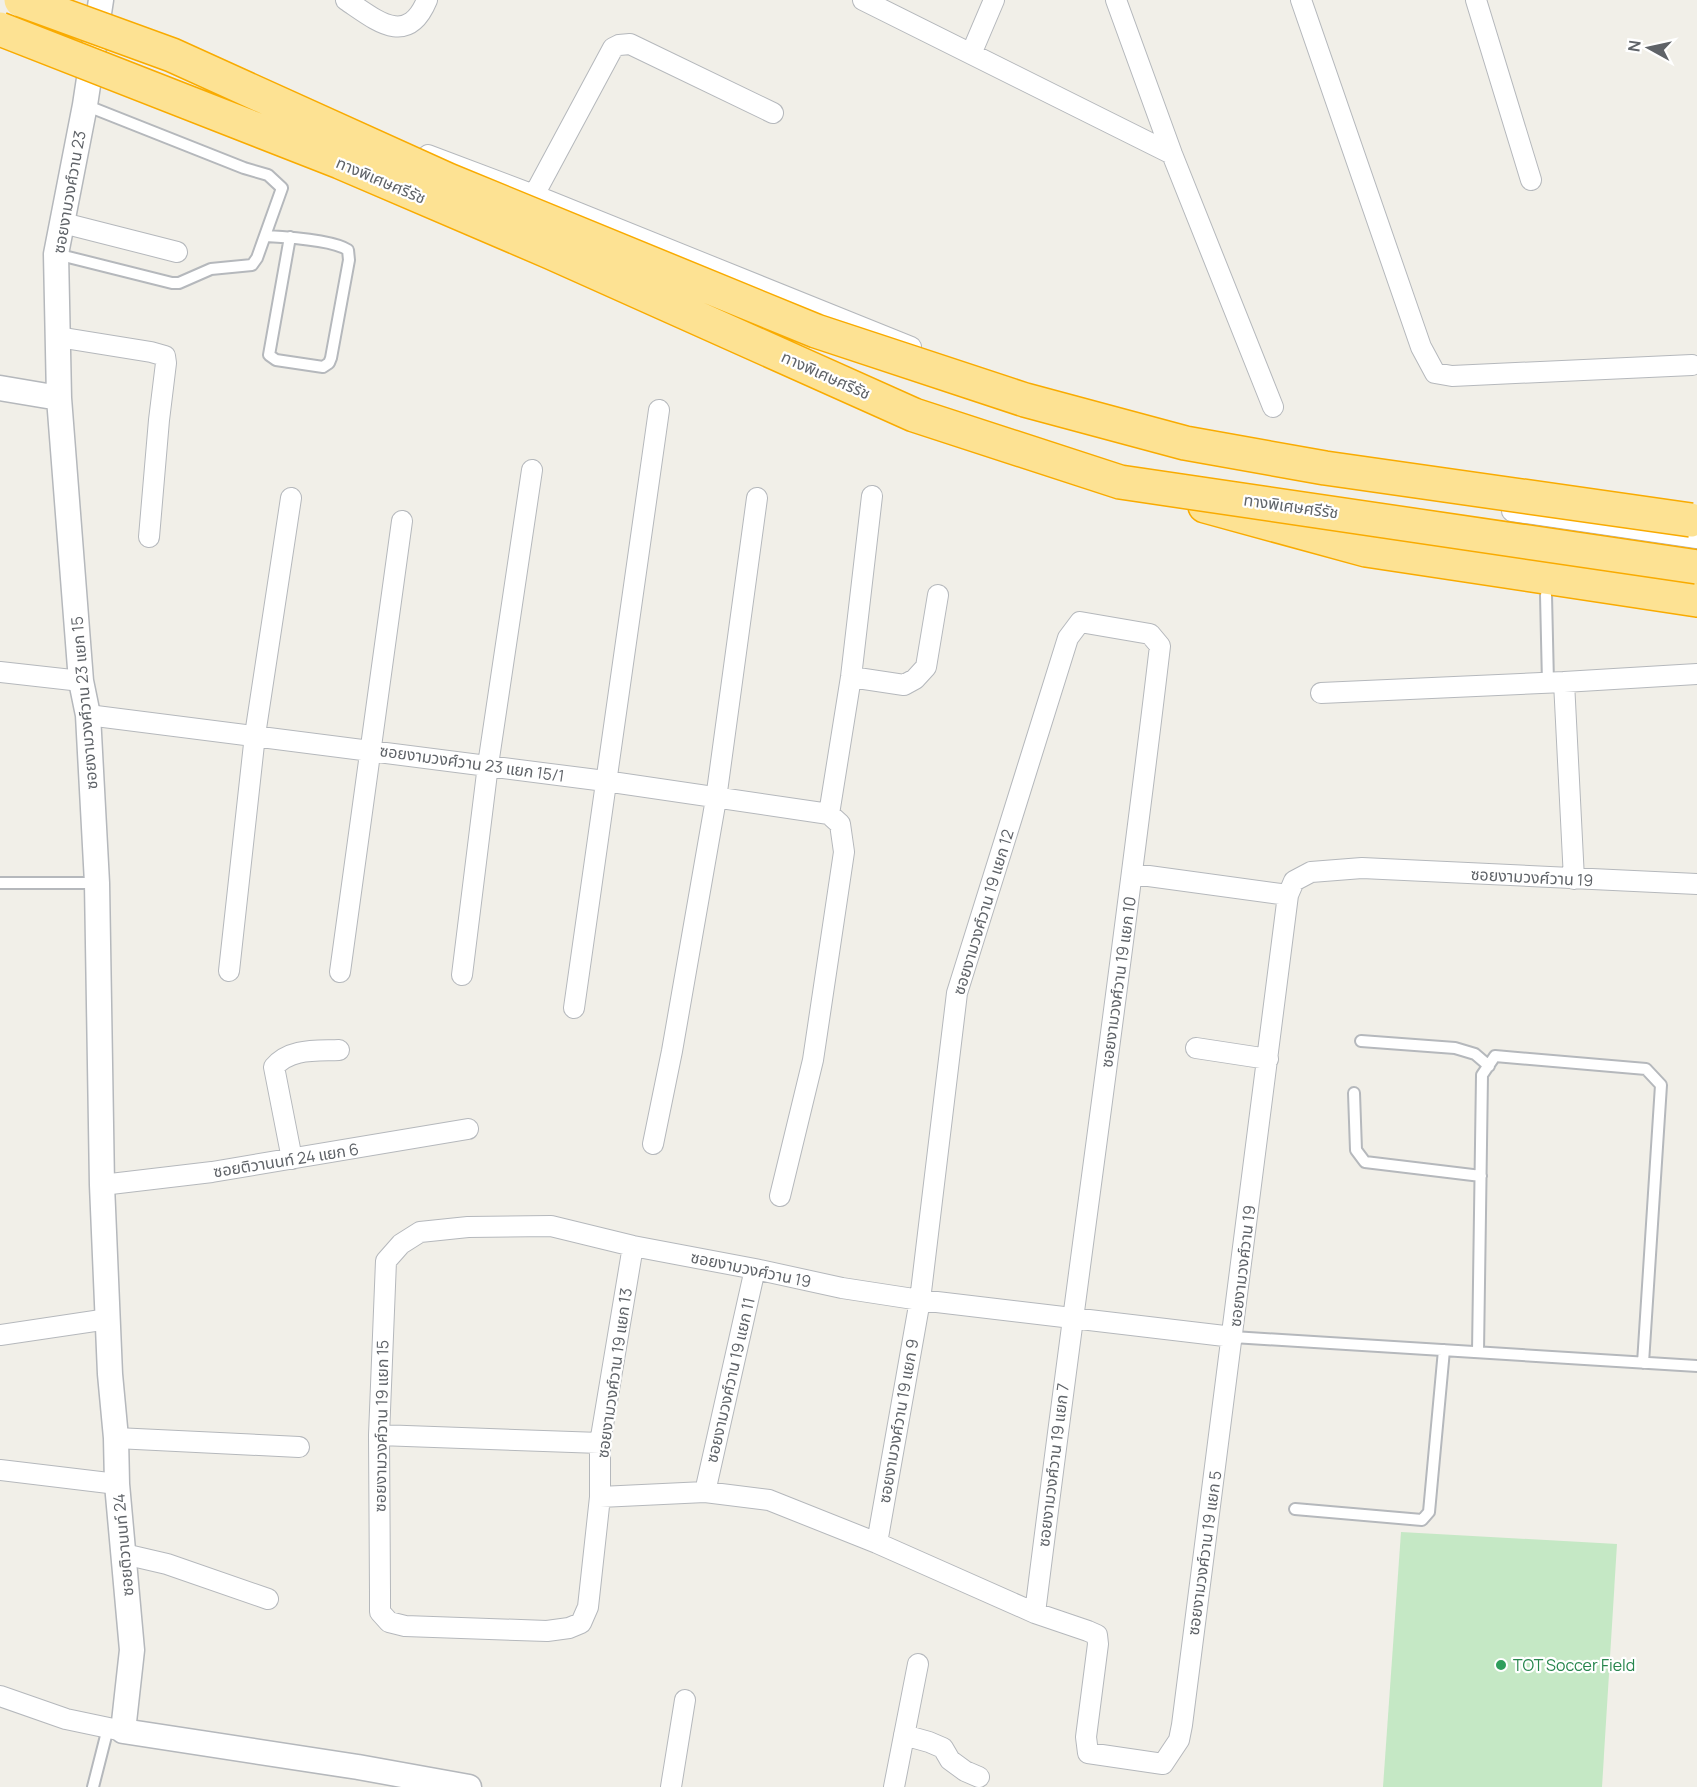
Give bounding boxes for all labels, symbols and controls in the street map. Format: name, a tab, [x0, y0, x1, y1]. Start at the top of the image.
north arrow	[1619, 18, 1679, 78]
text: N	[1622, 39, 1646, 53]
street label: ซอยงามวงศ์วาน 23	[47, 129, 91, 255]
street label: ทางพิเศษศรีรัช	[333, 151, 429, 209]
street label: ทางพิเศษศรีรัช	[778, 346, 874, 404]
street label: ทางพิเศษศรีรัช	[1242, 488, 1340, 524]
street label: ซอยงามวงศ์วาน 23 แยก 15	[65, 615, 103, 791]
street label: ซอยงามวงศ์วาน 23 แยก 15/1	[378, 739, 566, 787]
street label: ซอยงามวงศ์วาน 19 แยก 12	[947, 827, 1019, 997]
street label: ซอยงามวงศ์วาน 19	[1470, 863, 1594, 891]
street label: ซอยงามวงศ์วาน 19 แยก 10	[1095, 895, 1141, 1069]
street label: ซอยติวานนท์ 24 แยก 6	[212, 1138, 360, 1182]
street label: ซอยงามวงศ์วาน 19	[1224, 1204, 1260, 1328]
street label: ซอยงามวงศ์วาน 19	[689, 1245, 813, 1293]
street label: ซอยงามวงศ์วาน 19 แยก 13	[591, 1286, 637, 1460]
street label: ซอยงามวงศ์วาน 19 แยก 11	[700, 1295, 760, 1465]
street label: ซอยงามวงศ์วาน 19 แยก 9	[873, 1337, 923, 1505]
street label: ซอยงามวงศ์วาน 19 แยก 15	[368, 1340, 394, 1512]
street label: ซอยงามวงศ์วาน 19 แยก 7	[1032, 1382, 1074, 1548]
street label: ซอยงามวงศ์วาน 19 แยก 5	[1182, 1469, 1226, 1637]
street label: ซอยติวานนท์ 24	[108, 1493, 138, 1597]
place label: TOT Soccer Field	[1513, 1654, 1635, 1676]
marker: TOT Soccer Field	[1494, 1658, 1508, 1672]

